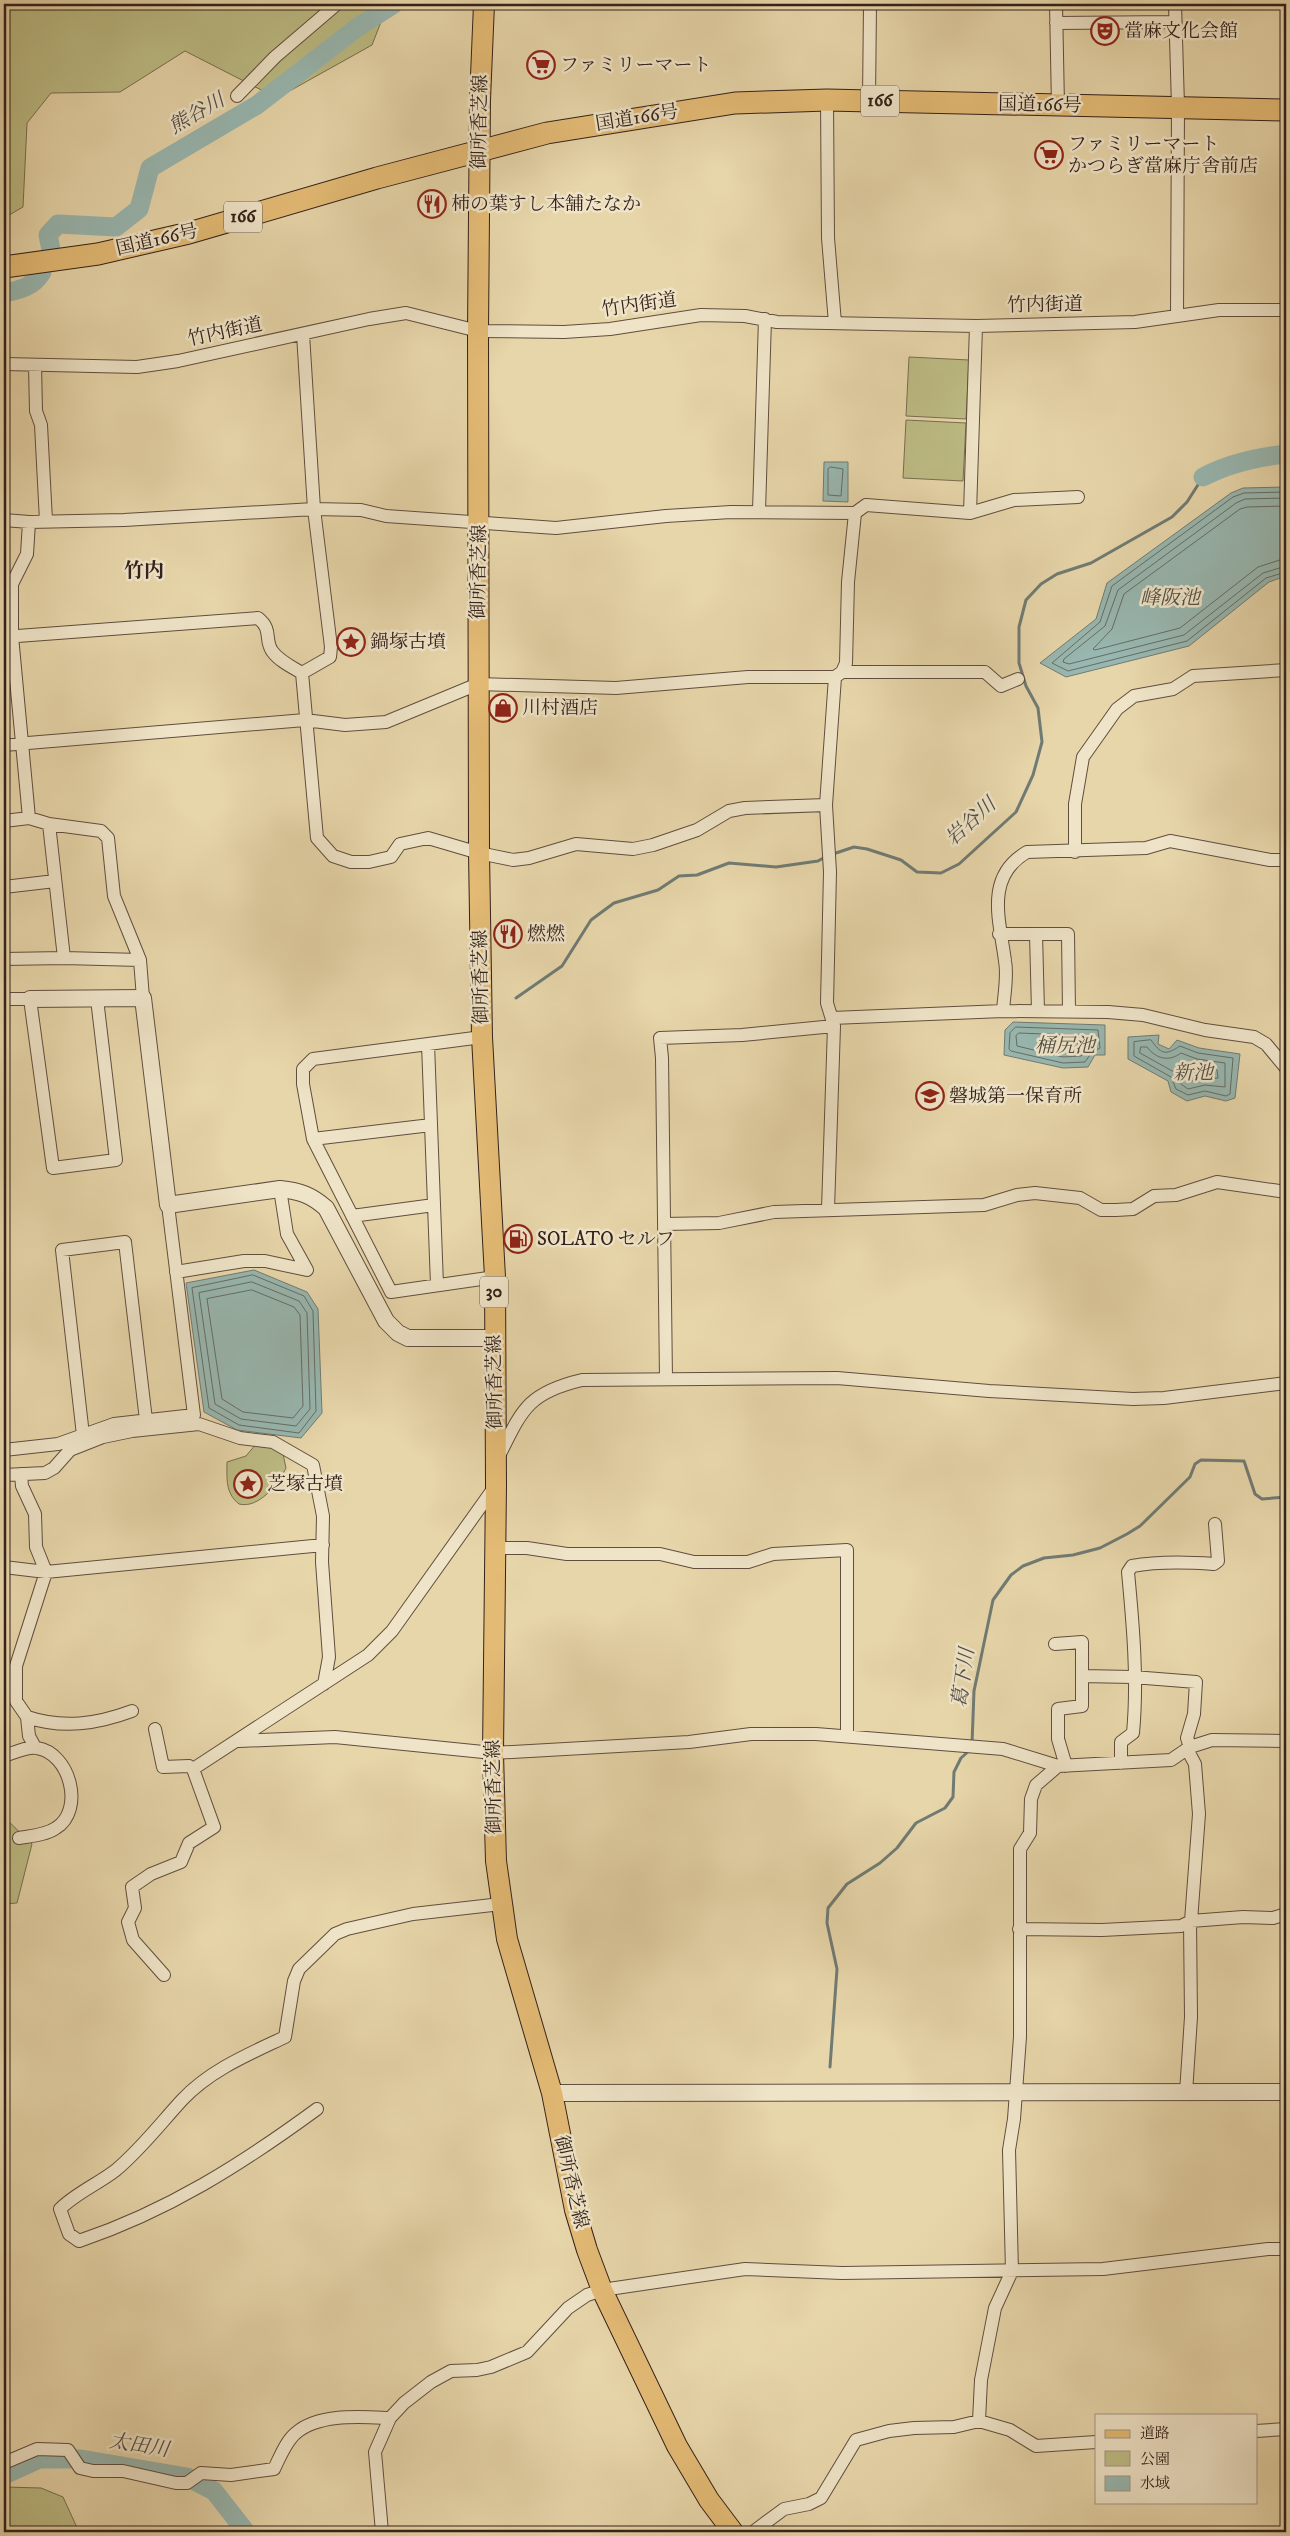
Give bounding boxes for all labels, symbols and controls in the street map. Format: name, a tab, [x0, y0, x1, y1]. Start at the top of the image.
theatre icon: 當麻文化会館	[1090, 16, 1120, 46]
place label: 當麻文化会館	[1124, 20, 1238, 43]
supermarket icon: ファミリーマート	[526, 50, 556, 80]
place label: ファミリーマート	[560, 54, 712, 77]
street label: 御所香芝線	[468, 74, 492, 170]
road number: 166	[861, 85, 899, 116]
water label: 熊谷川	[165, 87, 231, 140]
street label: 国道166号	[998, 93, 1082, 117]
street label: 国道166号	[594, 100, 680, 136]
place label: ファミリーマート かつらぎ當麻庁舎前店	[1068, 133, 1258, 178]
supermarket icon: ファミリーマート かつらぎ當麻庁舎前店	[1034, 140, 1064, 170]
restaurant icon: 柿の葉すし本舗たなか	[417, 189, 447, 219]
place label: 柿の葉すし本舗たなか	[451, 193, 641, 216]
road number: 166	[224, 202, 262, 232]
street label: 国道166号	[114, 219, 200, 261]
street label: 竹内街道	[600, 288, 678, 322]
street label: 竹内街道	[1007, 293, 1083, 317]
street label: 竹内街道	[185, 313, 265, 351]
street label: 御所香芝線	[467, 524, 491, 620]
district label: 竹内	[124, 559, 164, 584]
water label: 峰阪池	[1140, 586, 1202, 611]
place icon: 鍋塚古墳	[336, 627, 366, 657]
place label: 鍋塚古墳	[370, 631, 446, 654]
shop icon: 川村酒店	[488, 693, 518, 723]
place label: 川村酒店	[522, 697, 598, 720]
water label: 岩谷川	[940, 791, 1003, 851]
restaurant icon: 燃燃	[493, 919, 523, 949]
place label: 燃燃	[527, 923, 565, 946]
street label: 御所香芝線	[469, 929, 493, 1025]
water label: 桶尻池	[1035, 1034, 1097, 1059]
water label: 新池	[1173, 1061, 1215, 1086]
school or university icon: 磐城第一保育所	[915, 1081, 945, 1111]
place label: 磐城第一保育所	[949, 1085, 1082, 1108]
fuel station icon: SOLATO セルフ	[503, 1224, 533, 1254]
place label: SOLATO セルフ	[537, 1228, 675, 1251]
road number: 30	[480, 1276, 508, 1308]
street label: 御所香芝線	[483, 1334, 507, 1430]
place icon: 芝塚古墳	[233, 1469, 263, 1499]
place label: 芝塚古墳	[267, 1473, 343, 1496]
water label: 葛下川	[947, 1645, 981, 1709]
street label: 御所香芝線	[482, 1739, 506, 1835]
street label: 御所香芝線	[549, 2133, 593, 2231]
legend	[1095, 2414, 1258, 2504]
text: 道路	[1140, 2424, 1170, 2443]
water label: 太田川	[107, 2429, 173, 2463]
text: 公園	[1140, 2450, 1170, 2469]
text: 水域	[1140, 2474, 1170, 2493]

